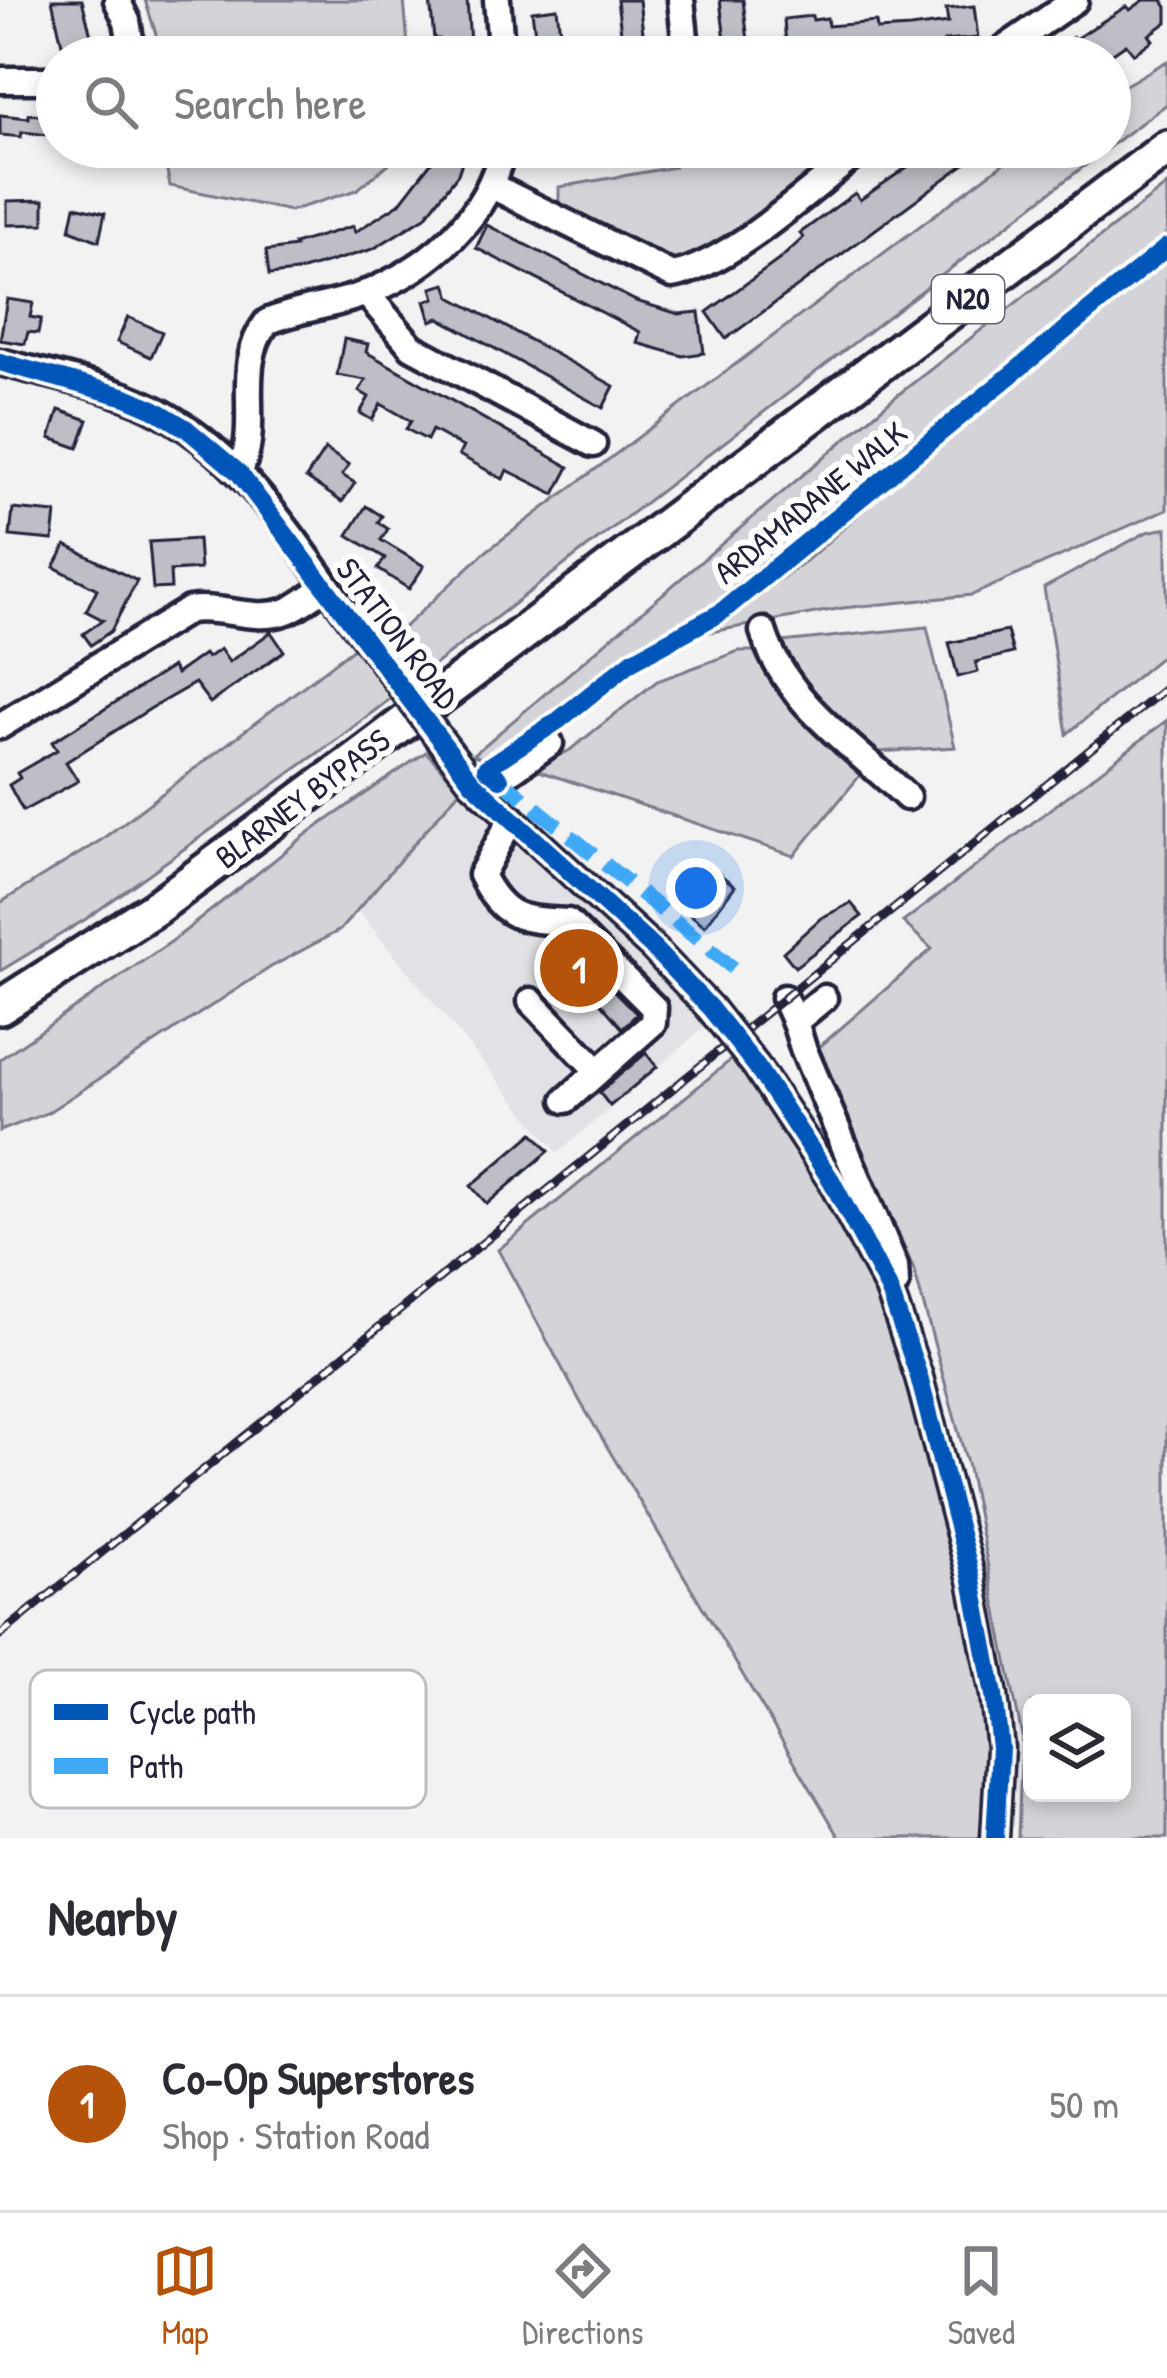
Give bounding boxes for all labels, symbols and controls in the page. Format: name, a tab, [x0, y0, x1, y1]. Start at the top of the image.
search box	[36, 36, 1131, 168]
icon: search	[78, 69, 144, 135]
text: Search here	[174, 72, 366, 133]
road number: N20	[932, 275, 1004, 323]
street label: ARDAMADANE WALK	[704, 411, 916, 593]
street label: STATION ROAD	[327, 548, 469, 718]
street label: BLARNEY BYPASS	[206, 718, 398, 878]
your location	[666, 858, 726, 918]
pin: 1	[540, 923, 618, 1013]
legend	[30, 1670, 426, 1808]
text: Cycle path	[129, 1690, 256, 1735]
map controls	[1023, 1694, 1131, 1802]
button: layers	[1023, 1694, 1131, 1802]
text: Path	[129, 1744, 183, 1788]
text: Nearby	[48, 1882, 178, 1951]
text: Co-Op Superstores	[162, 2047, 474, 2108]
text: 1	[80, 2077, 94, 2130]
text: 50 m	[1050, 2077, 1119, 2130]
text: Shop · Station Road	[162, 2108, 429, 2161]
tab: Map	[152, 2238, 218, 2354]
tab: Directions	[522, 2238, 644, 2354]
tab: Saved	[948, 2238, 1015, 2354]

